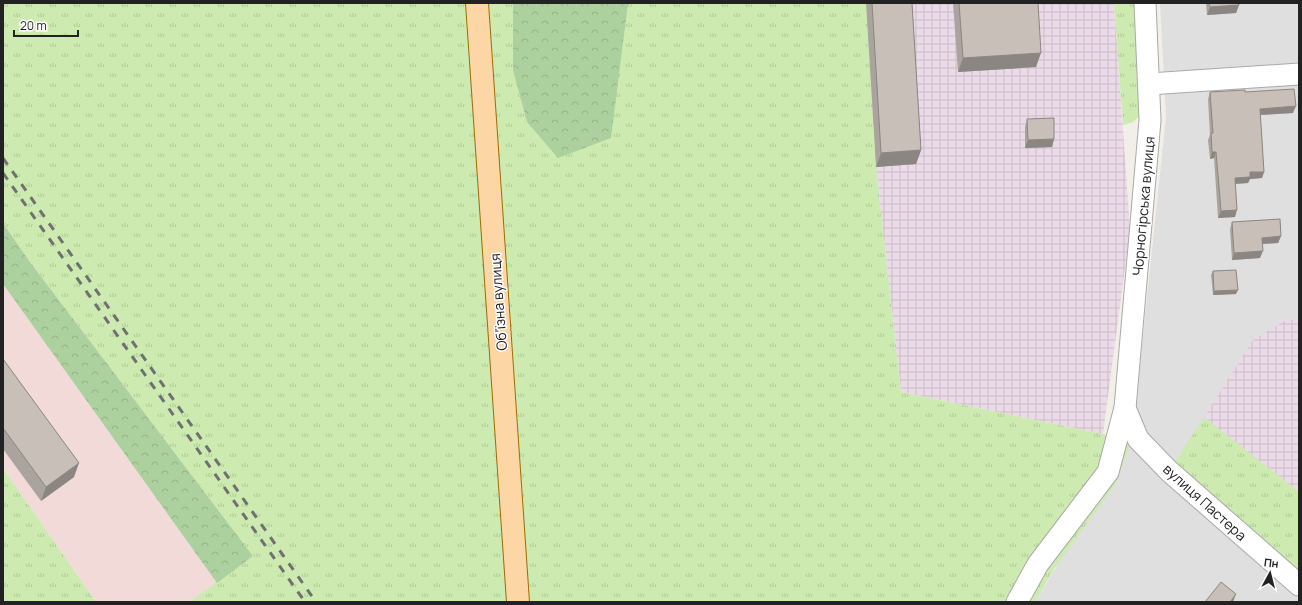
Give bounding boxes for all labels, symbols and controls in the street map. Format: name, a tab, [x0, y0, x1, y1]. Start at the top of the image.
scale bar	[14, 12, 78, 38]
text: 20 m	[20, 17, 47, 34]
street label: Чорногірська вулиця	[1127, 135, 1159, 277]
street label: Обʼїзна вулиця	[485, 253, 511, 351]
street label: вулиця Пастера	[1159, 459, 1251, 545]
north arrow	[1250, 553, 1290, 593]
text: Пн	[1263, 554, 1280, 571]

